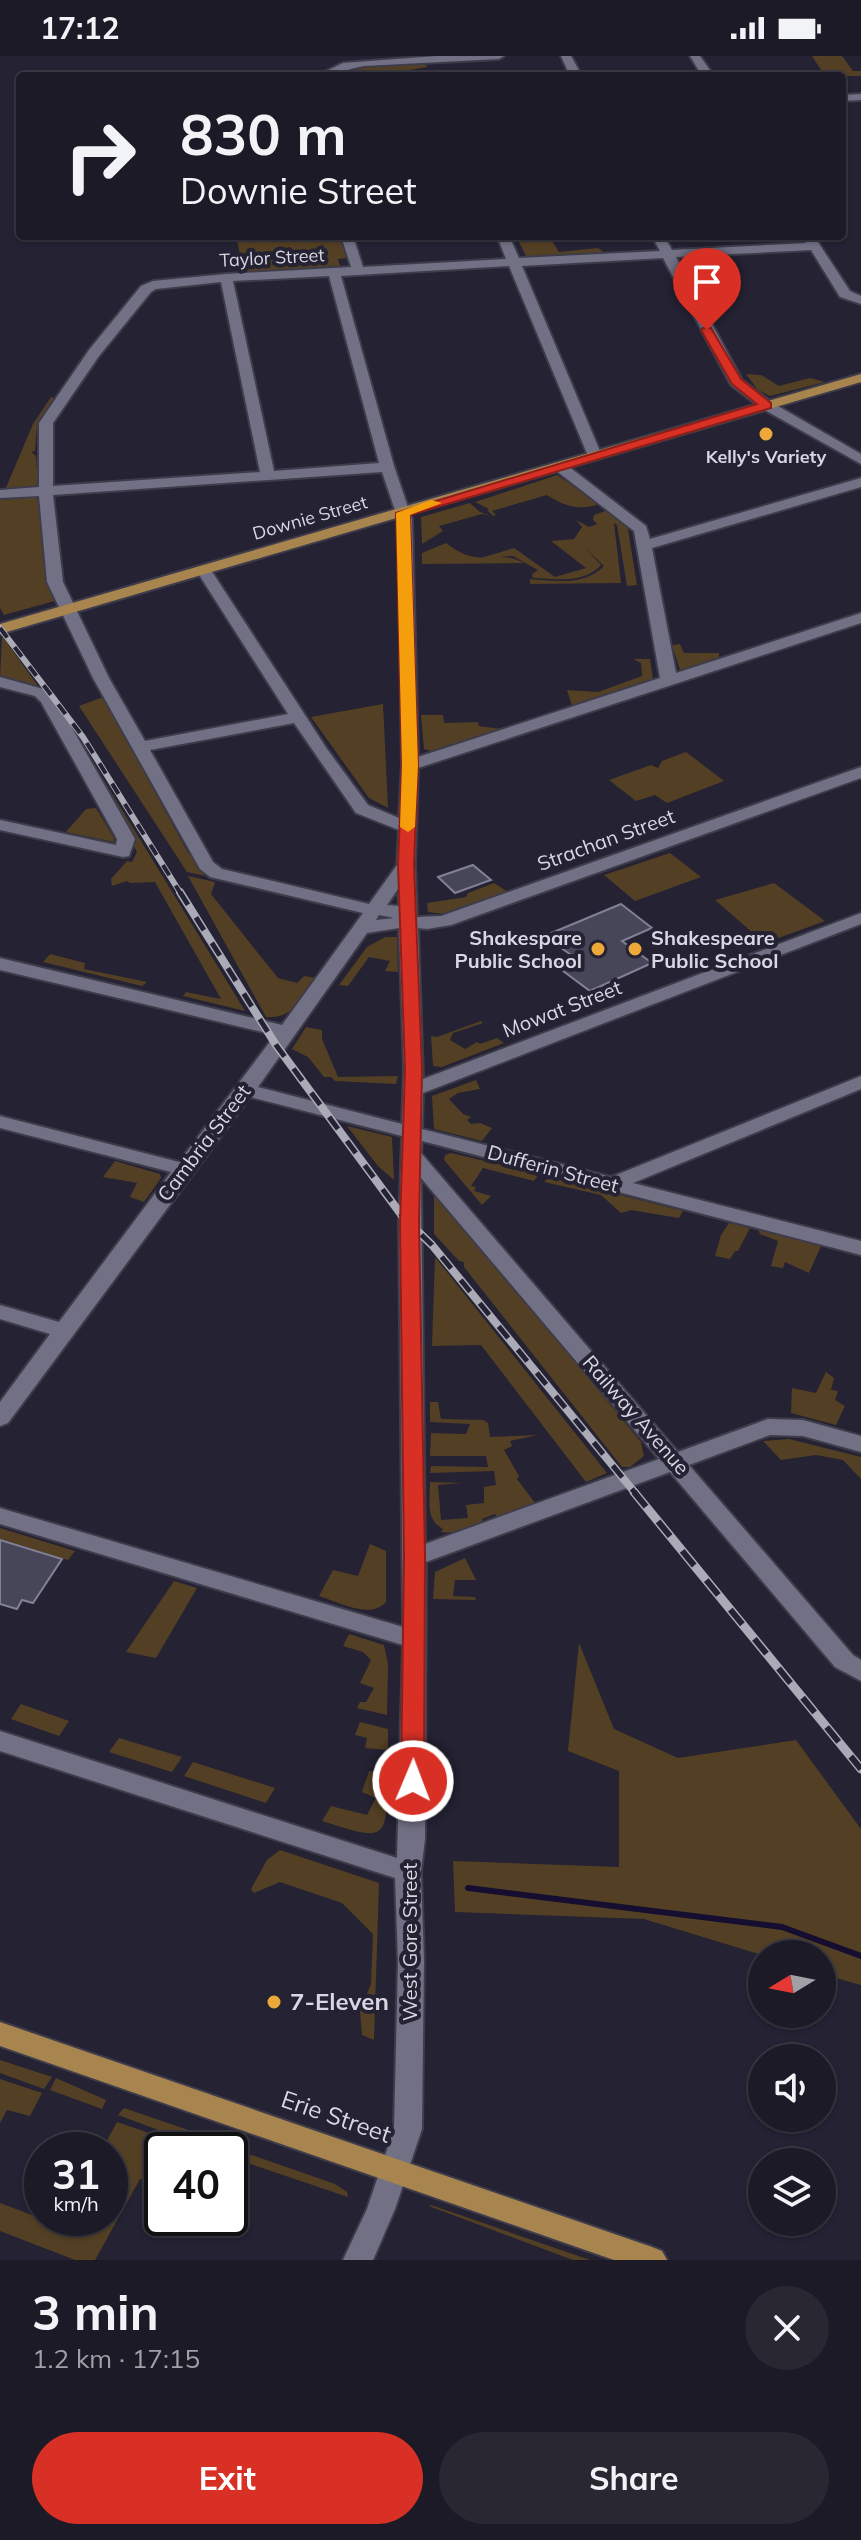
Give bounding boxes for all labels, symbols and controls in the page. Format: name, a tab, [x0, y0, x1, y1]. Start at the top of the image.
text: 17:12	[40, 9, 119, 47]
text: 830 m	[180, 99, 347, 169]
icon: right	[48, 104, 152, 208]
text: Downie Street	[180, 168, 417, 213]
street label: Taylor Street	[219, 243, 325, 272]
pin	[673, 248, 741, 330]
icon: arrive	[685, 260, 729, 304]
marker: Kelly's Variety	[757, 425, 775, 443]
place label: Kelly's Variety	[706, 445, 826, 468]
street label: Downie Street	[250, 490, 370, 545]
street label: Strachan Street	[534, 803, 678, 876]
place label: Shakespare Public School	[455, 925, 582, 973]
place label: Shakespeare Public School	[651, 925, 778, 973]
marker: Shakespare Public School	[589, 940, 607, 958]
marker: Shakespeare Public School	[626, 940, 644, 958]
street label: Mowat Street	[499, 974, 625, 1043]
street label: Cambria Street	[152, 1079, 256, 1206]
street label: Dufferin Street	[485, 1139, 621, 1198]
street label: Railway Avenue	[578, 1350, 695, 1479]
position arrow	[371, 1739, 455, 1823]
street label: West Gore Street	[397, 1863, 422, 2021]
north arrow	[748, 1940, 836, 2028]
map controls	[748, 1940, 836, 2236]
place label: 7-Eleven	[290, 1986, 389, 2016]
marker: 7-Eleven	[265, 1993, 283, 2011]
button: sound	[748, 2044, 836, 2132]
street label: Erie Street	[277, 2083, 395, 2149]
speed limit sign: 40	[144, 2132, 248, 2236]
button: layers	[748, 2148, 836, 2236]
text: 31	[52, 2149, 100, 2199]
text: km/h	[53, 2191, 99, 2216]
text: 3 min	[32, 2282, 159, 2342]
button: close	[745, 2286, 829, 2370]
text: 1.2 km · 17:15	[32, 2342, 200, 2375]
button: Exit	[32, 2432, 423, 2524]
button: Share	[439, 2432, 829, 2524]

